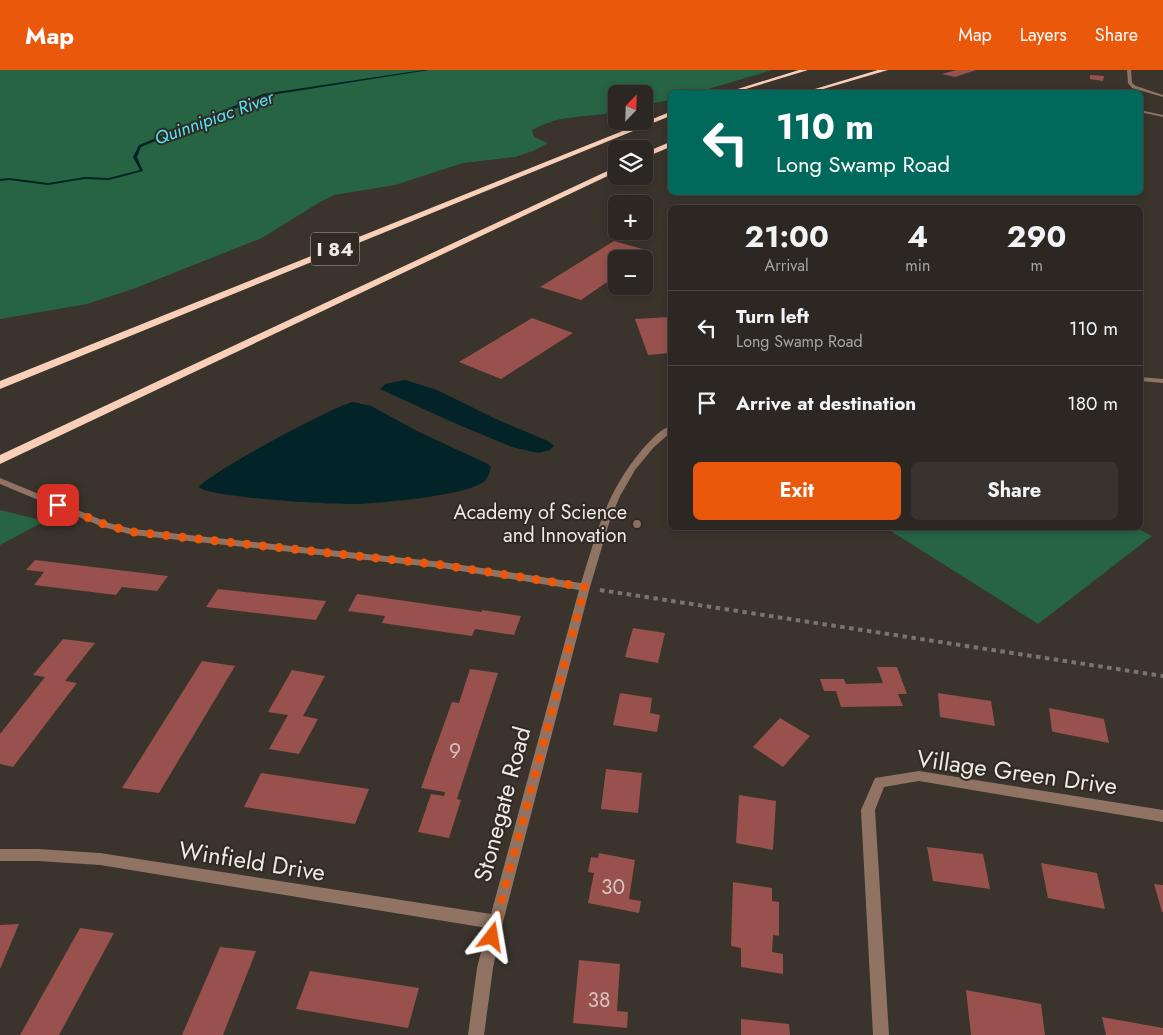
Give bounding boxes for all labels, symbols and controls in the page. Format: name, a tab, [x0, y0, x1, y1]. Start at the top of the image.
text: Map	[25, 18, 74, 53]
text: Map	[958, 22, 992, 48]
text: Layers	[1020, 22, 1067, 48]
text: Share	[1095, 22, 1138, 48]
water label: Quinnipiac River	[151, 84, 278, 152]
north arrow	[608, 85, 652, 130]
map controls	[608, 85, 653, 295]
text: 110 m	[776, 102, 874, 152]
icon: left	[693, 110, 758, 175]
button: layers	[608, 140, 653, 185]
text: Long Swamp Road	[776, 148, 950, 180]
button: +	[608, 195, 653, 240]
text: 21:00	[744, 215, 829, 258]
text: 4	[907, 215, 928, 258]
text: 290	[1007, 215, 1066, 258]
road number: I 84	[311, 232, 359, 265]
button: −	[608, 250, 653, 295]
text: Arrival	[765, 254, 809, 277]
text: min	[905, 254, 930, 277]
text: m	[1030, 254, 1043, 277]
text: Turn left	[736, 303, 809, 330]
icon: left	[693, 314, 721, 342]
text: 110 m	[1069, 315, 1118, 342]
text: Long Swamp Road	[736, 330, 863, 353]
icon: arrive	[693, 389, 721, 417]
text: Arrive at destination	[736, 390, 916, 417]
text: 180 m	[1067, 390, 1118, 417]
button: Exit	[693, 462, 901, 520]
button: Share	[911, 462, 1118, 520]
pin	[37, 484, 79, 526]
icon: arrive	[44, 491, 72, 519]
place label: Academy of Science and Innovation	[454, 498, 627, 550]
marker: Academy of Science and Innovation	[631, 518, 643, 530]
street label: Stonegate Road	[464, 723, 540, 885]
house number: 9	[449, 736, 461, 766]
street label: Village Green Drive	[914, 741, 1120, 803]
street label: Winfield Drive	[176, 832, 328, 890]
house number: 30	[601, 872, 625, 902]
position arrow	[465, 910, 517, 962]
house number: 38	[588, 985, 610, 1015]

